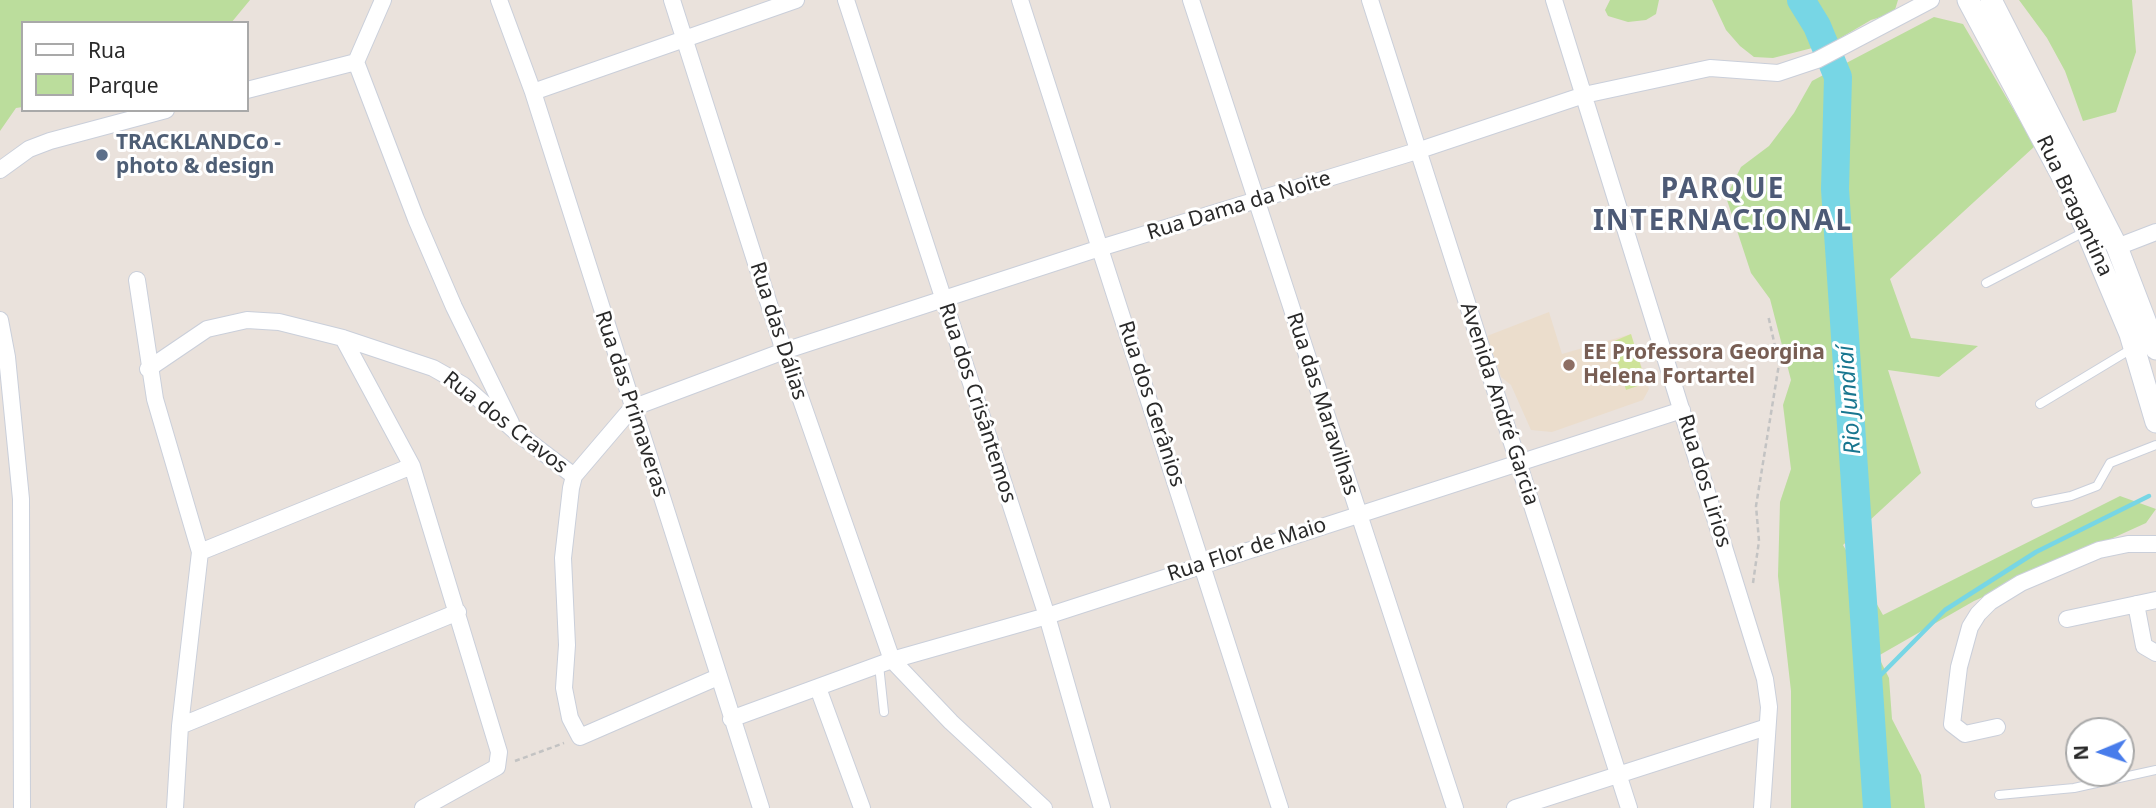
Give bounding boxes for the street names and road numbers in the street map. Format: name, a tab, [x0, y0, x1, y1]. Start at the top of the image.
street label: Rua Bragantina	[2030, 132, 2118, 280]
street label: Rua Dama da Noite	[1144, 166, 1334, 246]
street label: Rua das Dálias	[744, 259, 812, 403]
street label: Avenida André Garcia	[1454, 299, 1544, 509]
street label: Rua dos Crisântemos	[933, 300, 1021, 506]
street label: Rua das Primaveras	[589, 308, 673, 500]
street label: Rua das Maravilhas	[1281, 309, 1363, 499]
street label: Rua dos Gerânios	[1112, 318, 1190, 490]
street label: Rua dos Cravos	[438, 367, 572, 479]
street label: Rua dos Lirios	[1672, 411, 1736, 551]
street label: Rua Flor de Maio	[1164, 512, 1330, 588]

